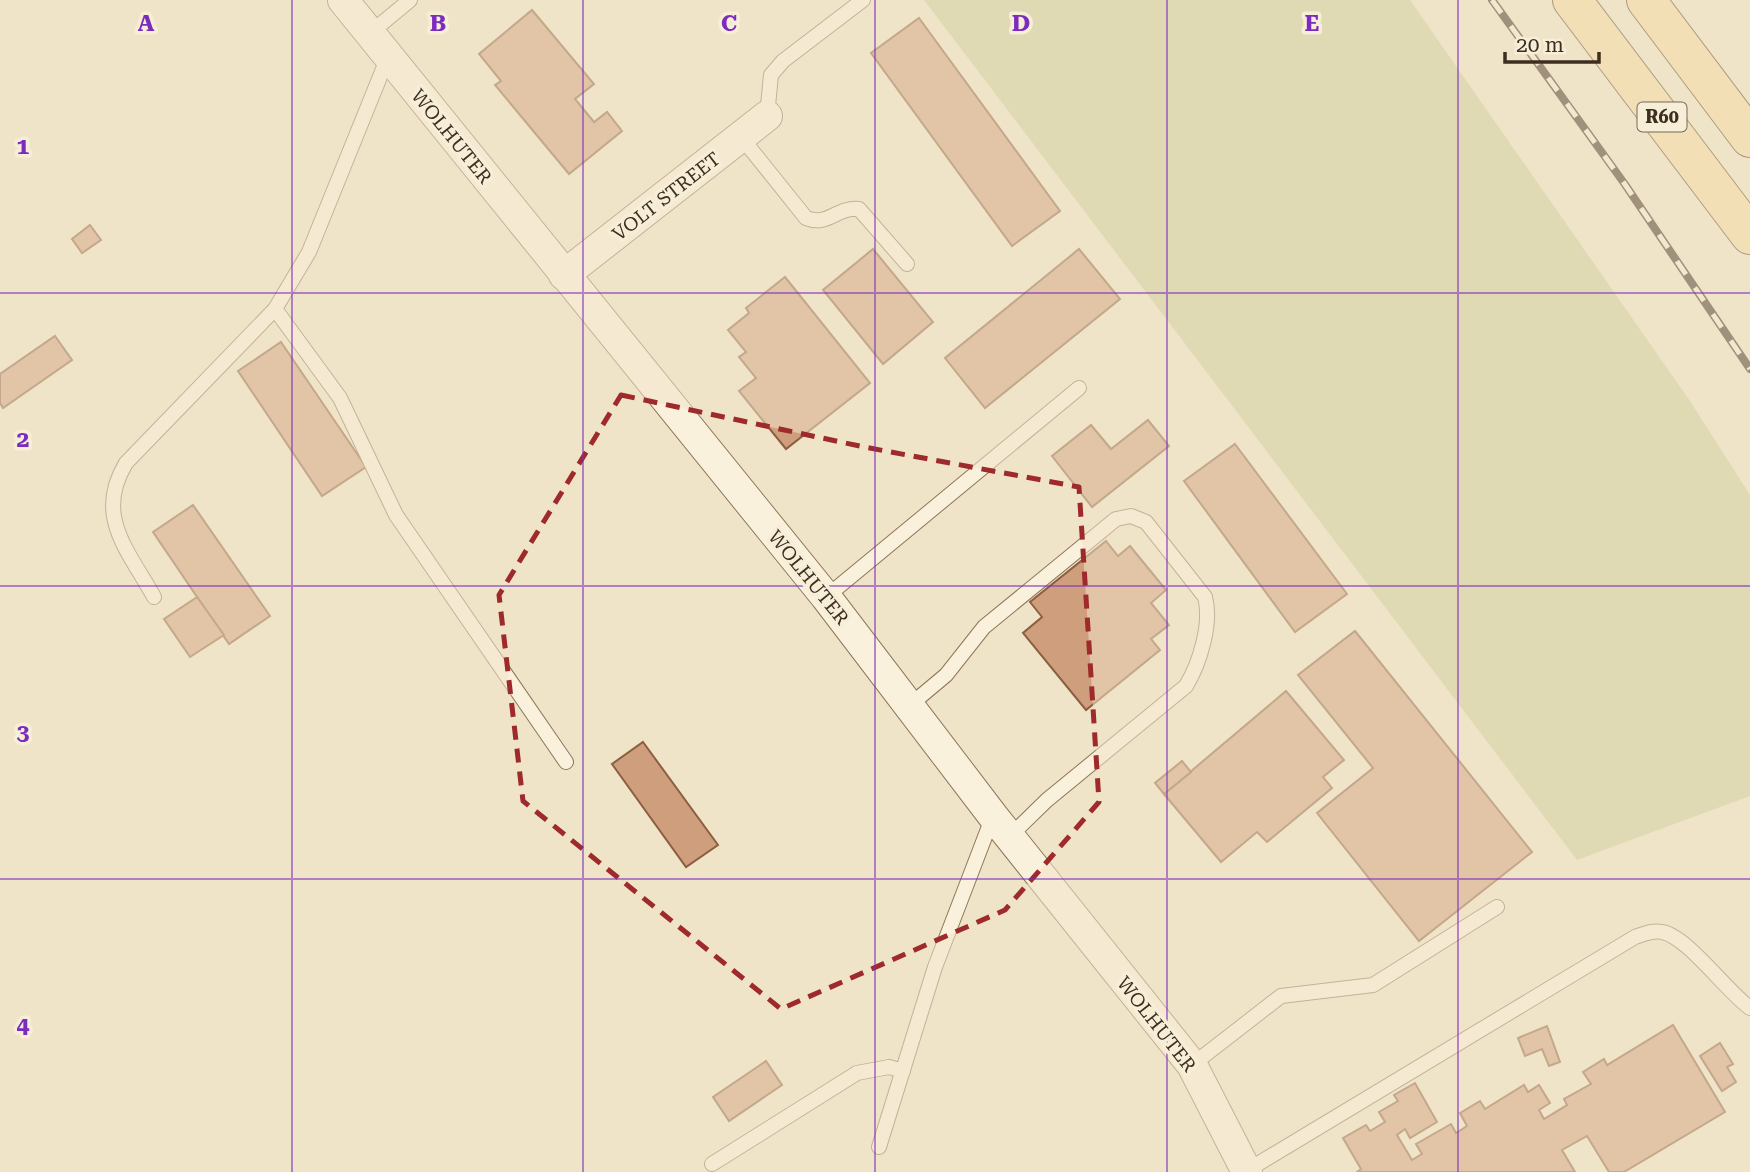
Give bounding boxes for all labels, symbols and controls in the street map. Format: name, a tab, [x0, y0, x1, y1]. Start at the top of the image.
text: A	[138, 10, 155, 37]
text: B	[430, 10, 446, 37]
text: C	[721, 10, 737, 37]
text: D	[1012, 10, 1030, 37]
text: E	[1305, 10, 1319, 37]
scale bar	[1505, 21, 1600, 65]
text: 20 m	[1516, 33, 1564, 57]
street label: WOLHUTER	[406, 84, 497, 188]
road number: R60	[1638, 103, 1686, 132]
text: 1	[17, 133, 30, 160]
street label: VOLT STREET	[608, 147, 725, 246]
text: 2	[17, 426, 29, 453]
street label: WOLHUTER	[763, 525, 854, 629]
text: 3	[17, 719, 30, 746]
street label: WOLHUTER	[1112, 972, 1201, 1077]
text: 4	[17, 1012, 30, 1039]

